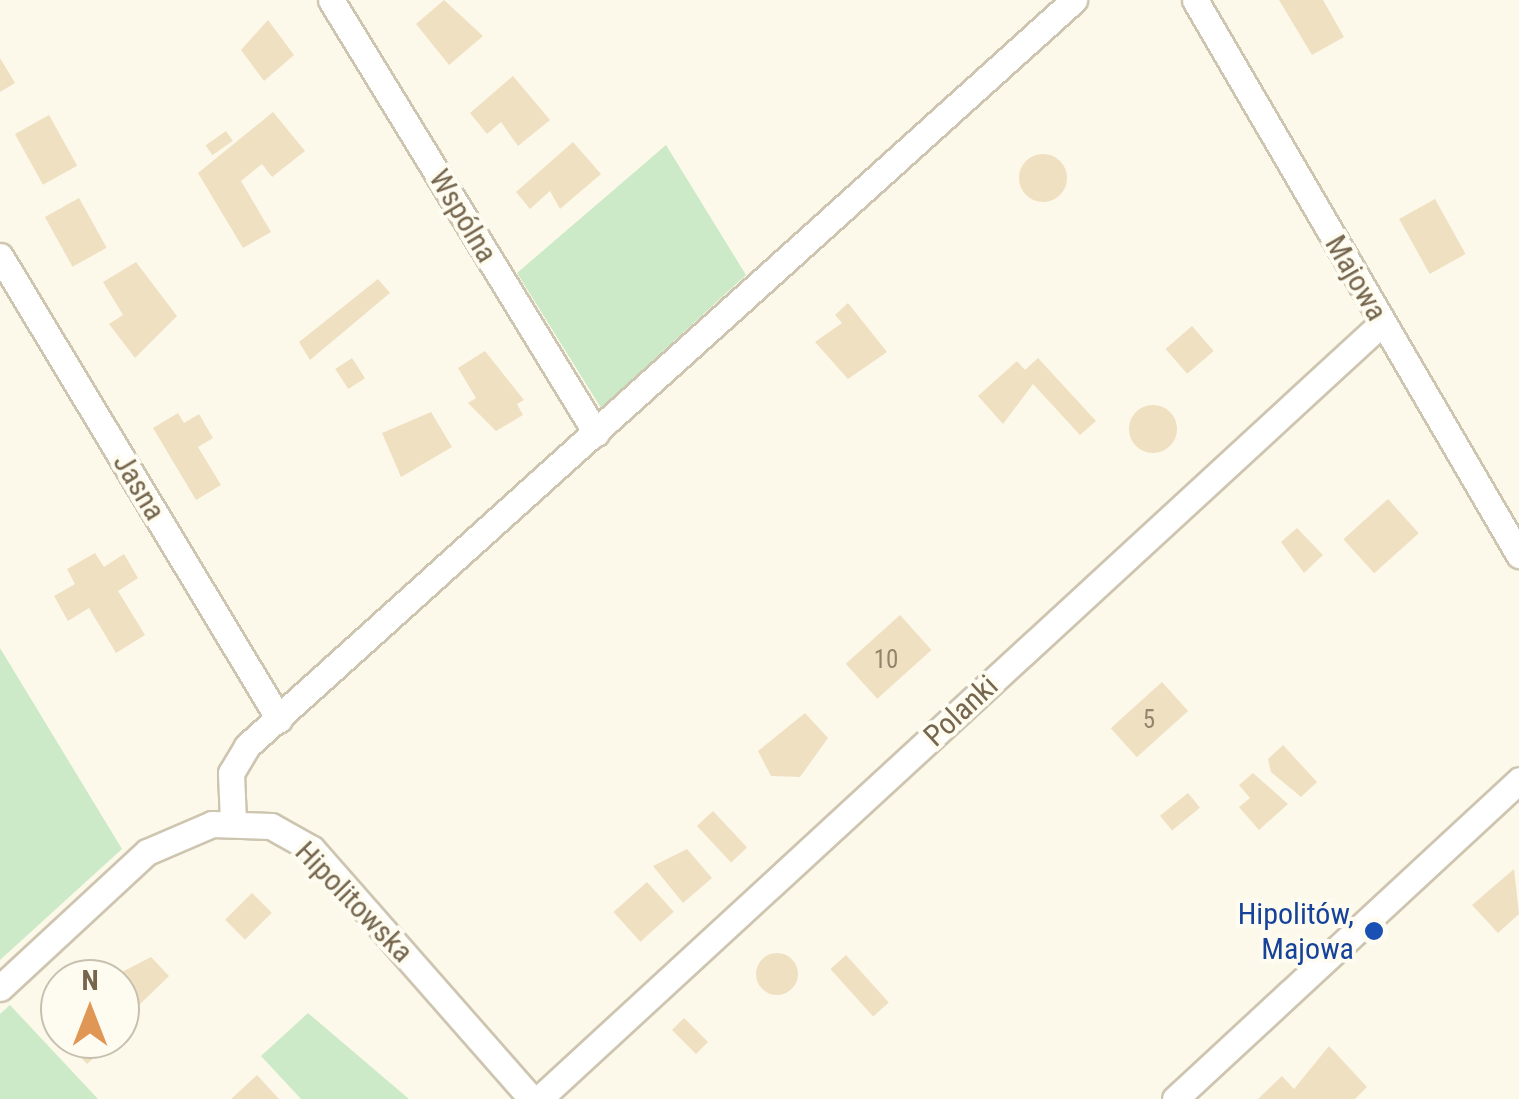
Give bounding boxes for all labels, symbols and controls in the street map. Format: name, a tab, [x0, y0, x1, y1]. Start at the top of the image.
street label: Wspólna	[421, 163, 505, 269]
street label: Majowa	[1317, 229, 1395, 327]
street label: Jasna	[105, 447, 173, 527]
house number: 10	[874, 645, 898, 675]
street label: Polanki	[917, 668, 1005, 754]
house number: 5	[1143, 705, 1155, 735]
street label: Hipolitowska	[288, 834, 420, 970]
place label: Hipolitów, Majowa	[1238, 896, 1354, 966]
marker: Hipolitów, Majowa	[1363, 920, 1385, 942]
north arrow	[40, 959, 140, 1059]
text: N	[81, 964, 99, 997]

